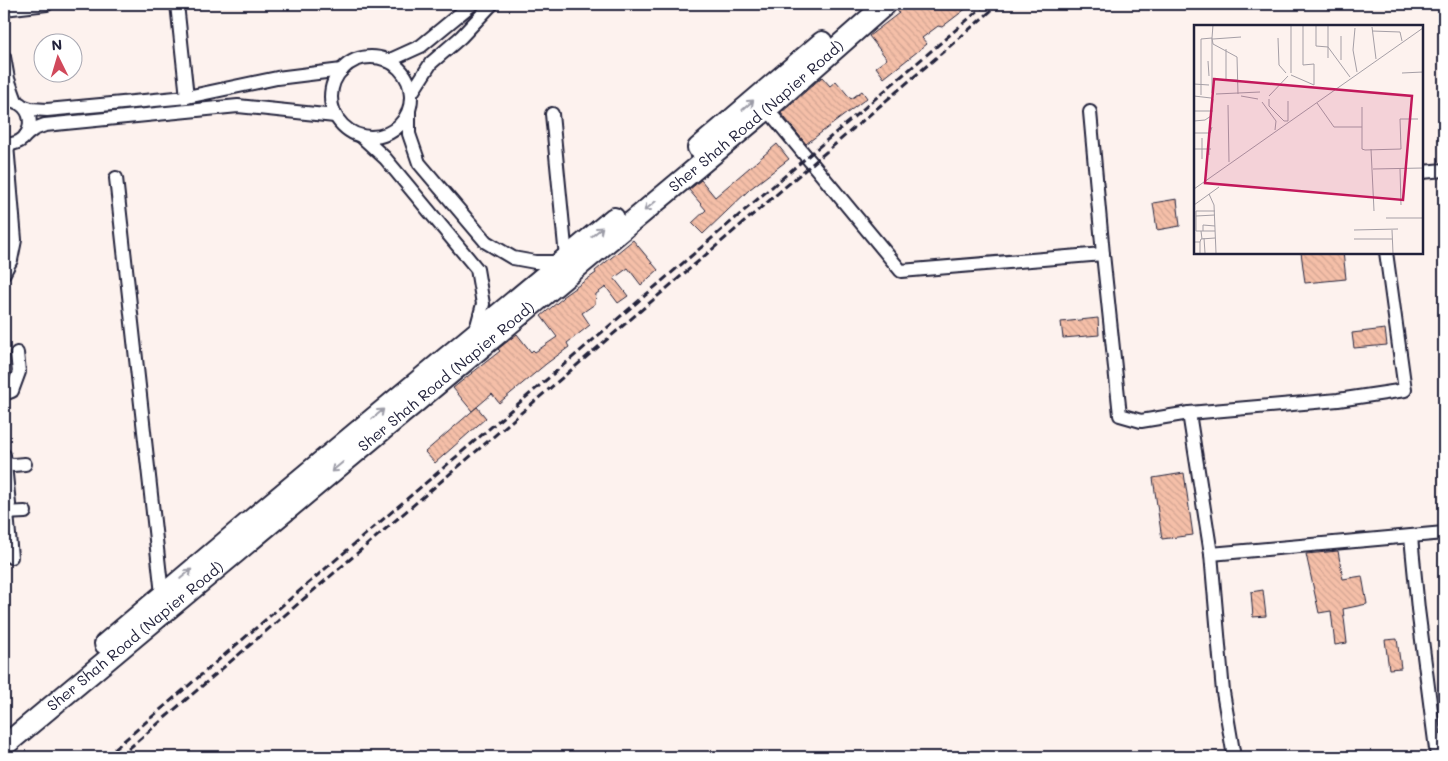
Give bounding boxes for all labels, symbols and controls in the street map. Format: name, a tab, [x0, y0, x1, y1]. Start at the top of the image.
inset map	[1194, 25, 1423, 254]
north arrow	[32, 32, 82, 82]
text: N	[51, 35, 63, 54]
street label: Sher Shah Road (Napier Road)	[664, 35, 847, 196]
one-way arrow	[742, 99, 755, 111]
one-way arrow	[644, 201, 657, 212]
one-way arrow	[590, 227, 603, 238]
street label: Sher Shah Road (Napier Road)	[353, 297, 538, 456]
one-way arrow	[371, 409, 384, 420]
one-way arrow	[331, 462, 344, 473]
street label: Sher Shah Road (Napier Road)	[42, 556, 227, 715]
one-way arrow	[179, 569, 192, 580]

